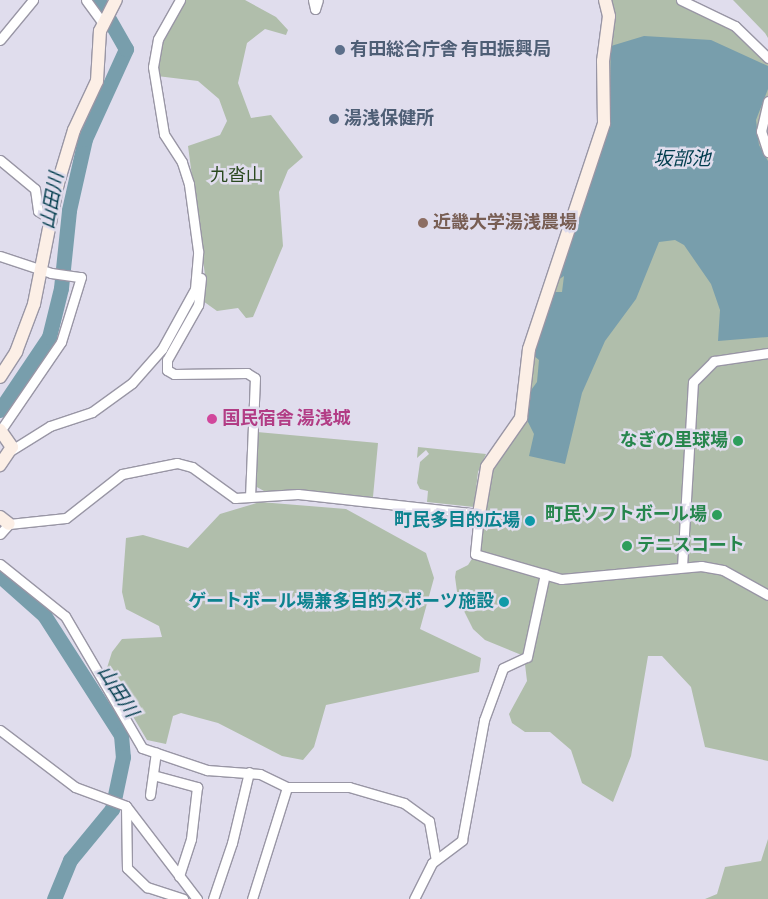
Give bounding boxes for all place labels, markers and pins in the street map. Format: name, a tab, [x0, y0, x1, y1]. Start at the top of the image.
place label: 有田総合庁舎 有田振興局	[350, 39, 551, 61]
marker: 有田総合庁舎 有田振興局	[334, 44, 346, 56]
place label: 湯浅保健所	[344, 108, 434, 130]
marker: 湯浅保健所	[328, 113, 340, 125]
place label: 近畿大学湯浅農場	[433, 212, 577, 234]
marker: 近畿大学湯浅農場	[417, 217, 429, 229]
place label: 国民宿舎 湯浅城	[222, 408, 351, 430]
marker: 国民宿舎 湯浅城	[206, 413, 218, 425]
place label: なぎの里球場	[620, 430, 728, 452]
marker: なぎの里球場	[732, 435, 744, 447]
place label: 町民ソフトボール場	[545, 504, 707, 526]
marker: 町民ソフトボール場	[711, 509, 723, 521]
place label: 町民多目的広場	[394, 510, 520, 532]
marker: 町民多目的広場	[524, 515, 536, 527]
place label: テニスコート	[637, 535, 745, 557]
marker: テニスコート	[621, 540, 633, 552]
place label: ゲートボール場兼多目的スポーツ施設	[188, 591, 494, 613]
marker: ゲートボール場兼多目的スポーツ施設	[498, 596, 510, 608]

